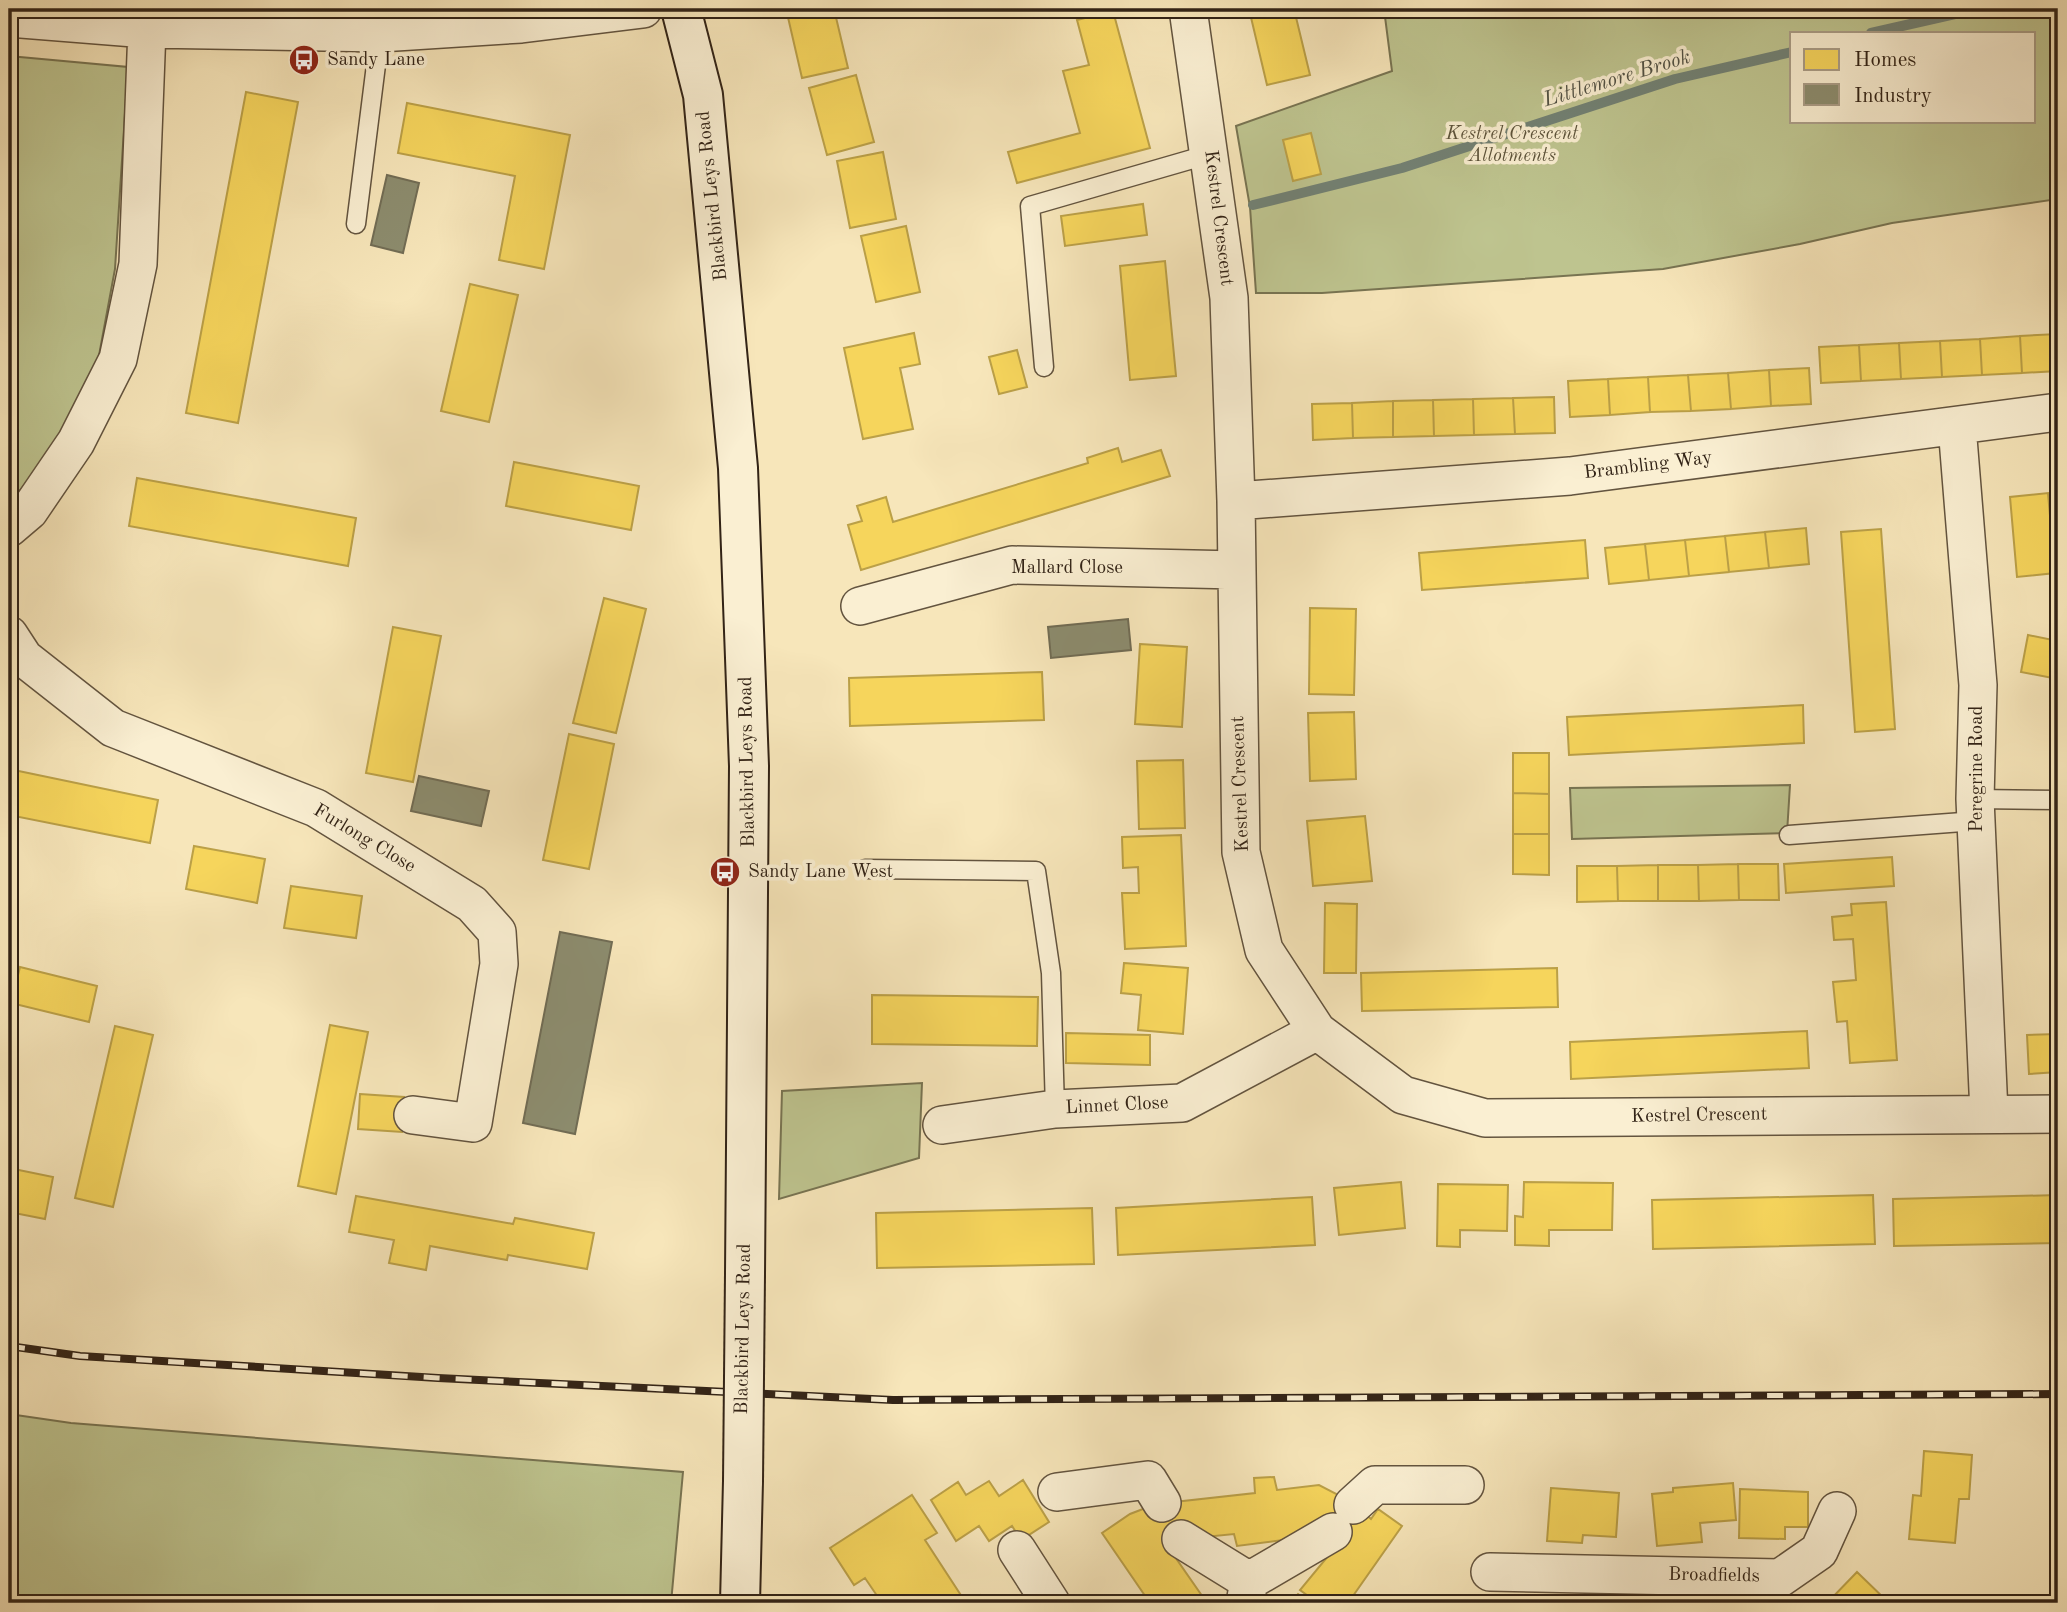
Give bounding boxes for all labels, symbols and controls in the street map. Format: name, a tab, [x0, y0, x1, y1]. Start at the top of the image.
legend	[1790, 32, 2036, 122]
bus stop icon: Sandy Lane	[287, 43, 321, 77]
water label: Littlemore Brook	[1540, 47, 1693, 112]
text: Homes	[1854, 50, 1916, 71]
place label: Sandy Lane	[327, 51, 425, 70]
text: Industry	[1854, 86, 1932, 107]
street label: Blackbird Leys Road	[695, 110, 731, 282]
park label: Kestrel Crescent Allotments	[1445, 125, 1579, 166]
street label: Kestrel Crescent	[1200, 149, 1236, 287]
street label: Brambling Way	[1583, 449, 1713, 483]
street label: Mallard Close	[1011, 559, 1123, 578]
street label: Blackbird Leys Road	[737, 676, 759, 848]
street label: Peregrine Road	[1968, 705, 1987, 833]
street label: Kestrel Crescent	[1229, 715, 1253, 853]
street label: Furlong Close	[310, 801, 418, 877]
bus stop icon: Sandy Lane West	[708, 855, 742, 889]
place label: Sandy Lane West	[748, 863, 893, 882]
street label: Linnet Close	[1065, 1094, 1169, 1118]
street label: Kestrel Crescent	[1631, 1105, 1767, 1127]
street label: Blackbird Leys Road	[733, 1243, 755, 1415]
street label: Broadfields	[1668, 1566, 1760, 1586]

